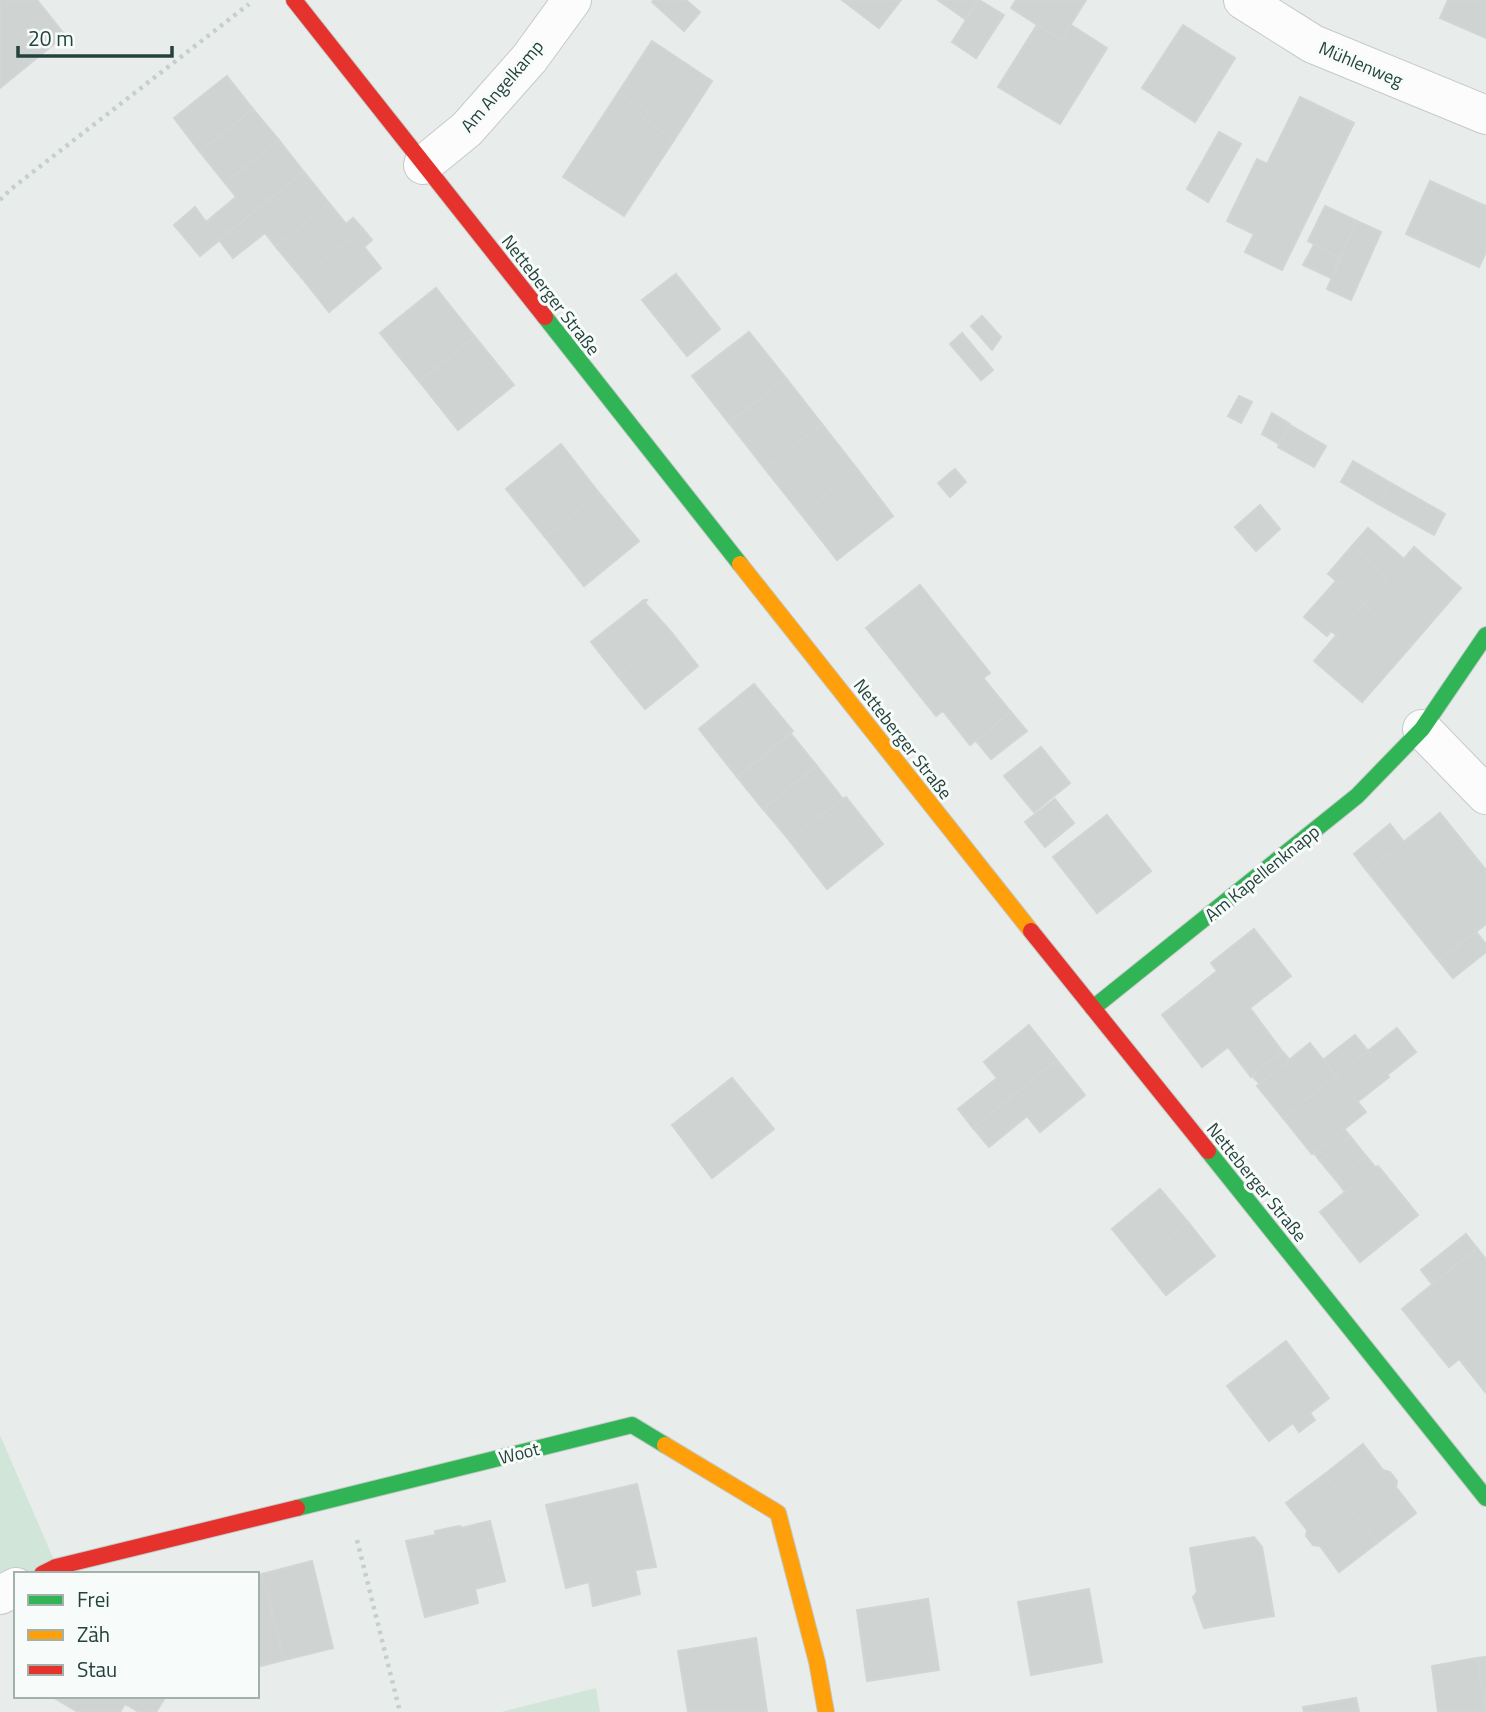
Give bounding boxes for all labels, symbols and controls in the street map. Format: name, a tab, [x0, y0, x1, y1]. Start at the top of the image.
scale bar	[18, 14, 172, 58]
text: 20 m	[28, 22, 74, 54]
street label: Am Angelkamp	[454, 34, 550, 138]
street label: Mühlenweg	[1315, 34, 1407, 94]
street label: Netteberger Straße	[495, 229, 607, 361]
street label: Netteberger Straße	[847, 673, 959, 805]
street label: Am Kapellenknapp	[1199, 818, 1325, 928]
street label: Netteberger Straße	[1200, 1117, 1314, 1247]
street label: Woot	[496, 1435, 543, 1471]
legend	[14, 1572, 259, 1698]
text: Frei	[77, 1583, 110, 1615]
text: Zäh	[77, 1618, 110, 1650]
text: Stau	[77, 1653, 117, 1685]

